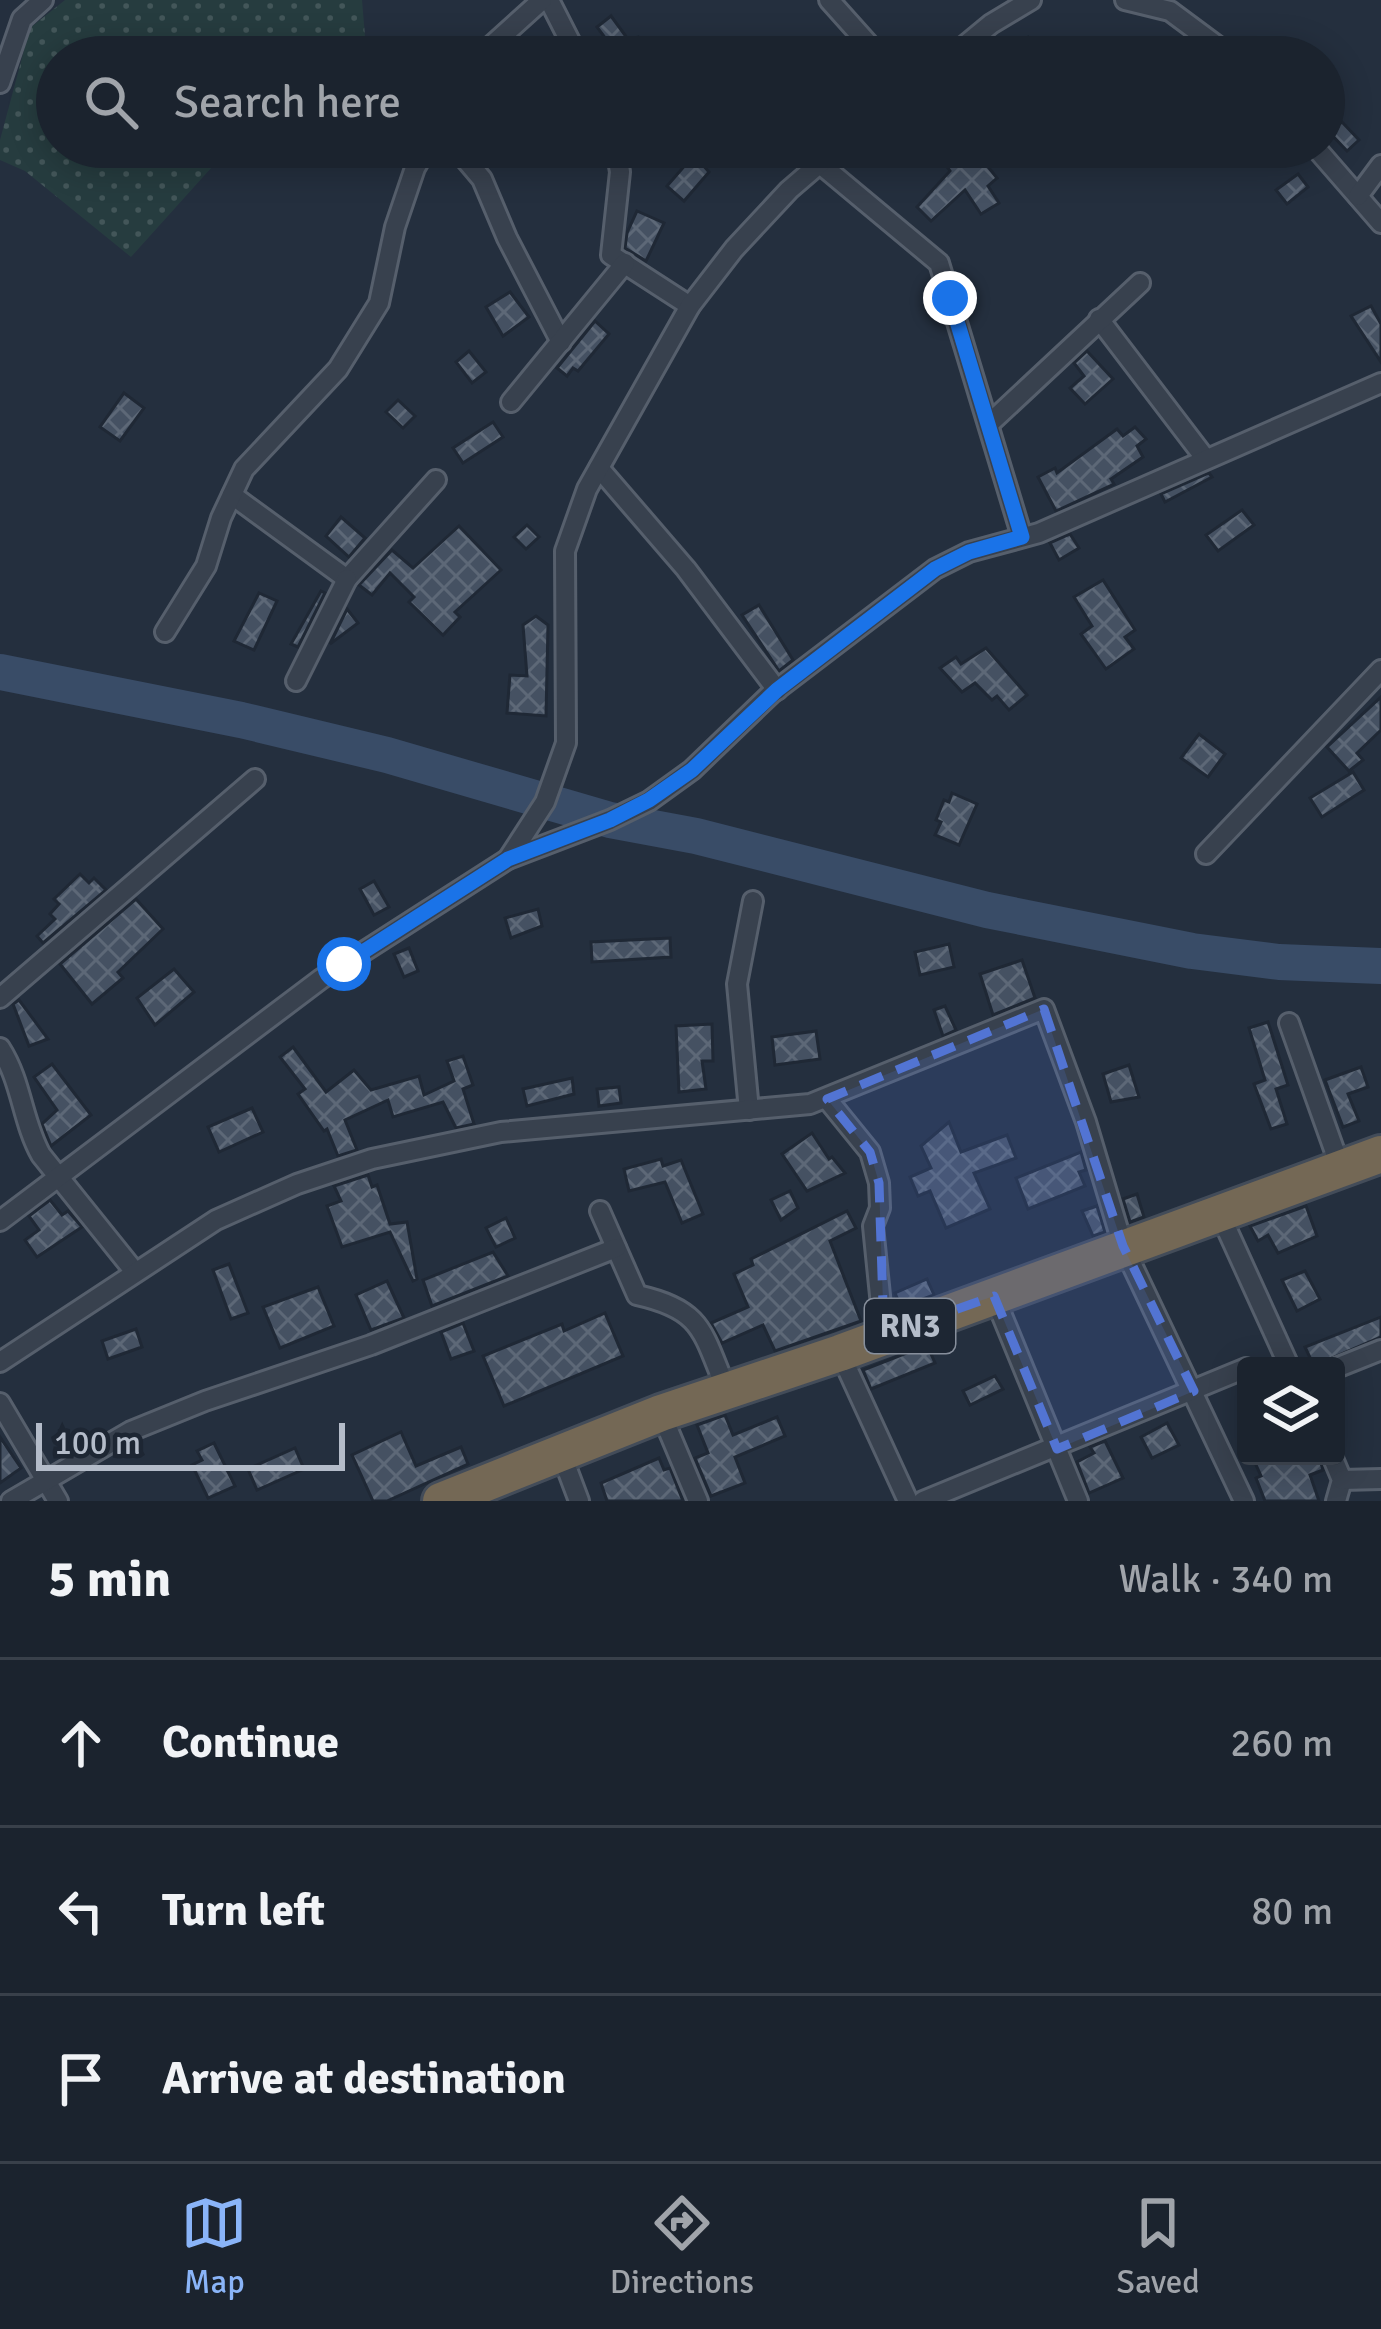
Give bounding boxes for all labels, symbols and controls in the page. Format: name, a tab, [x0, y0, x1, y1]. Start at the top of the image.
search box	[36, 36, 1345, 168]
icon: search	[78, 69, 144, 135]
text: Search here	[174, 75, 401, 130]
route end	[923, 271, 977, 325]
route start	[317, 937, 371, 991]
road number: RN3	[865, 1299, 955, 1353]
map controls	[1237, 1357, 1345, 1465]
button: layers	[1237, 1357, 1345, 1465]
scale bar	[36, 1417, 345, 1470]
text: 100 m	[54, 1423, 141, 1464]
text: 5 min	[48, 1548, 171, 1611]
text: Walk · 340 m	[1119, 1555, 1333, 1603]
icon: ahead	[48, 1710, 114, 1776]
text: Continue	[162, 1715, 339, 1770]
text: 260 m	[1230, 1719, 1333, 1767]
icon: left	[48, 1878, 114, 1944]
text: Turn left	[162, 1883, 325, 1938]
text: 80 m	[1251, 1887, 1333, 1935]
icon: arrive	[48, 2046, 114, 2112]
text: Arrive at destination	[162, 2051, 566, 2106]
tab: Map	[181, 2190, 247, 2303]
tab: Directions	[610, 2190, 754, 2303]
tab: Saved	[1117, 2190, 1200, 2303]

